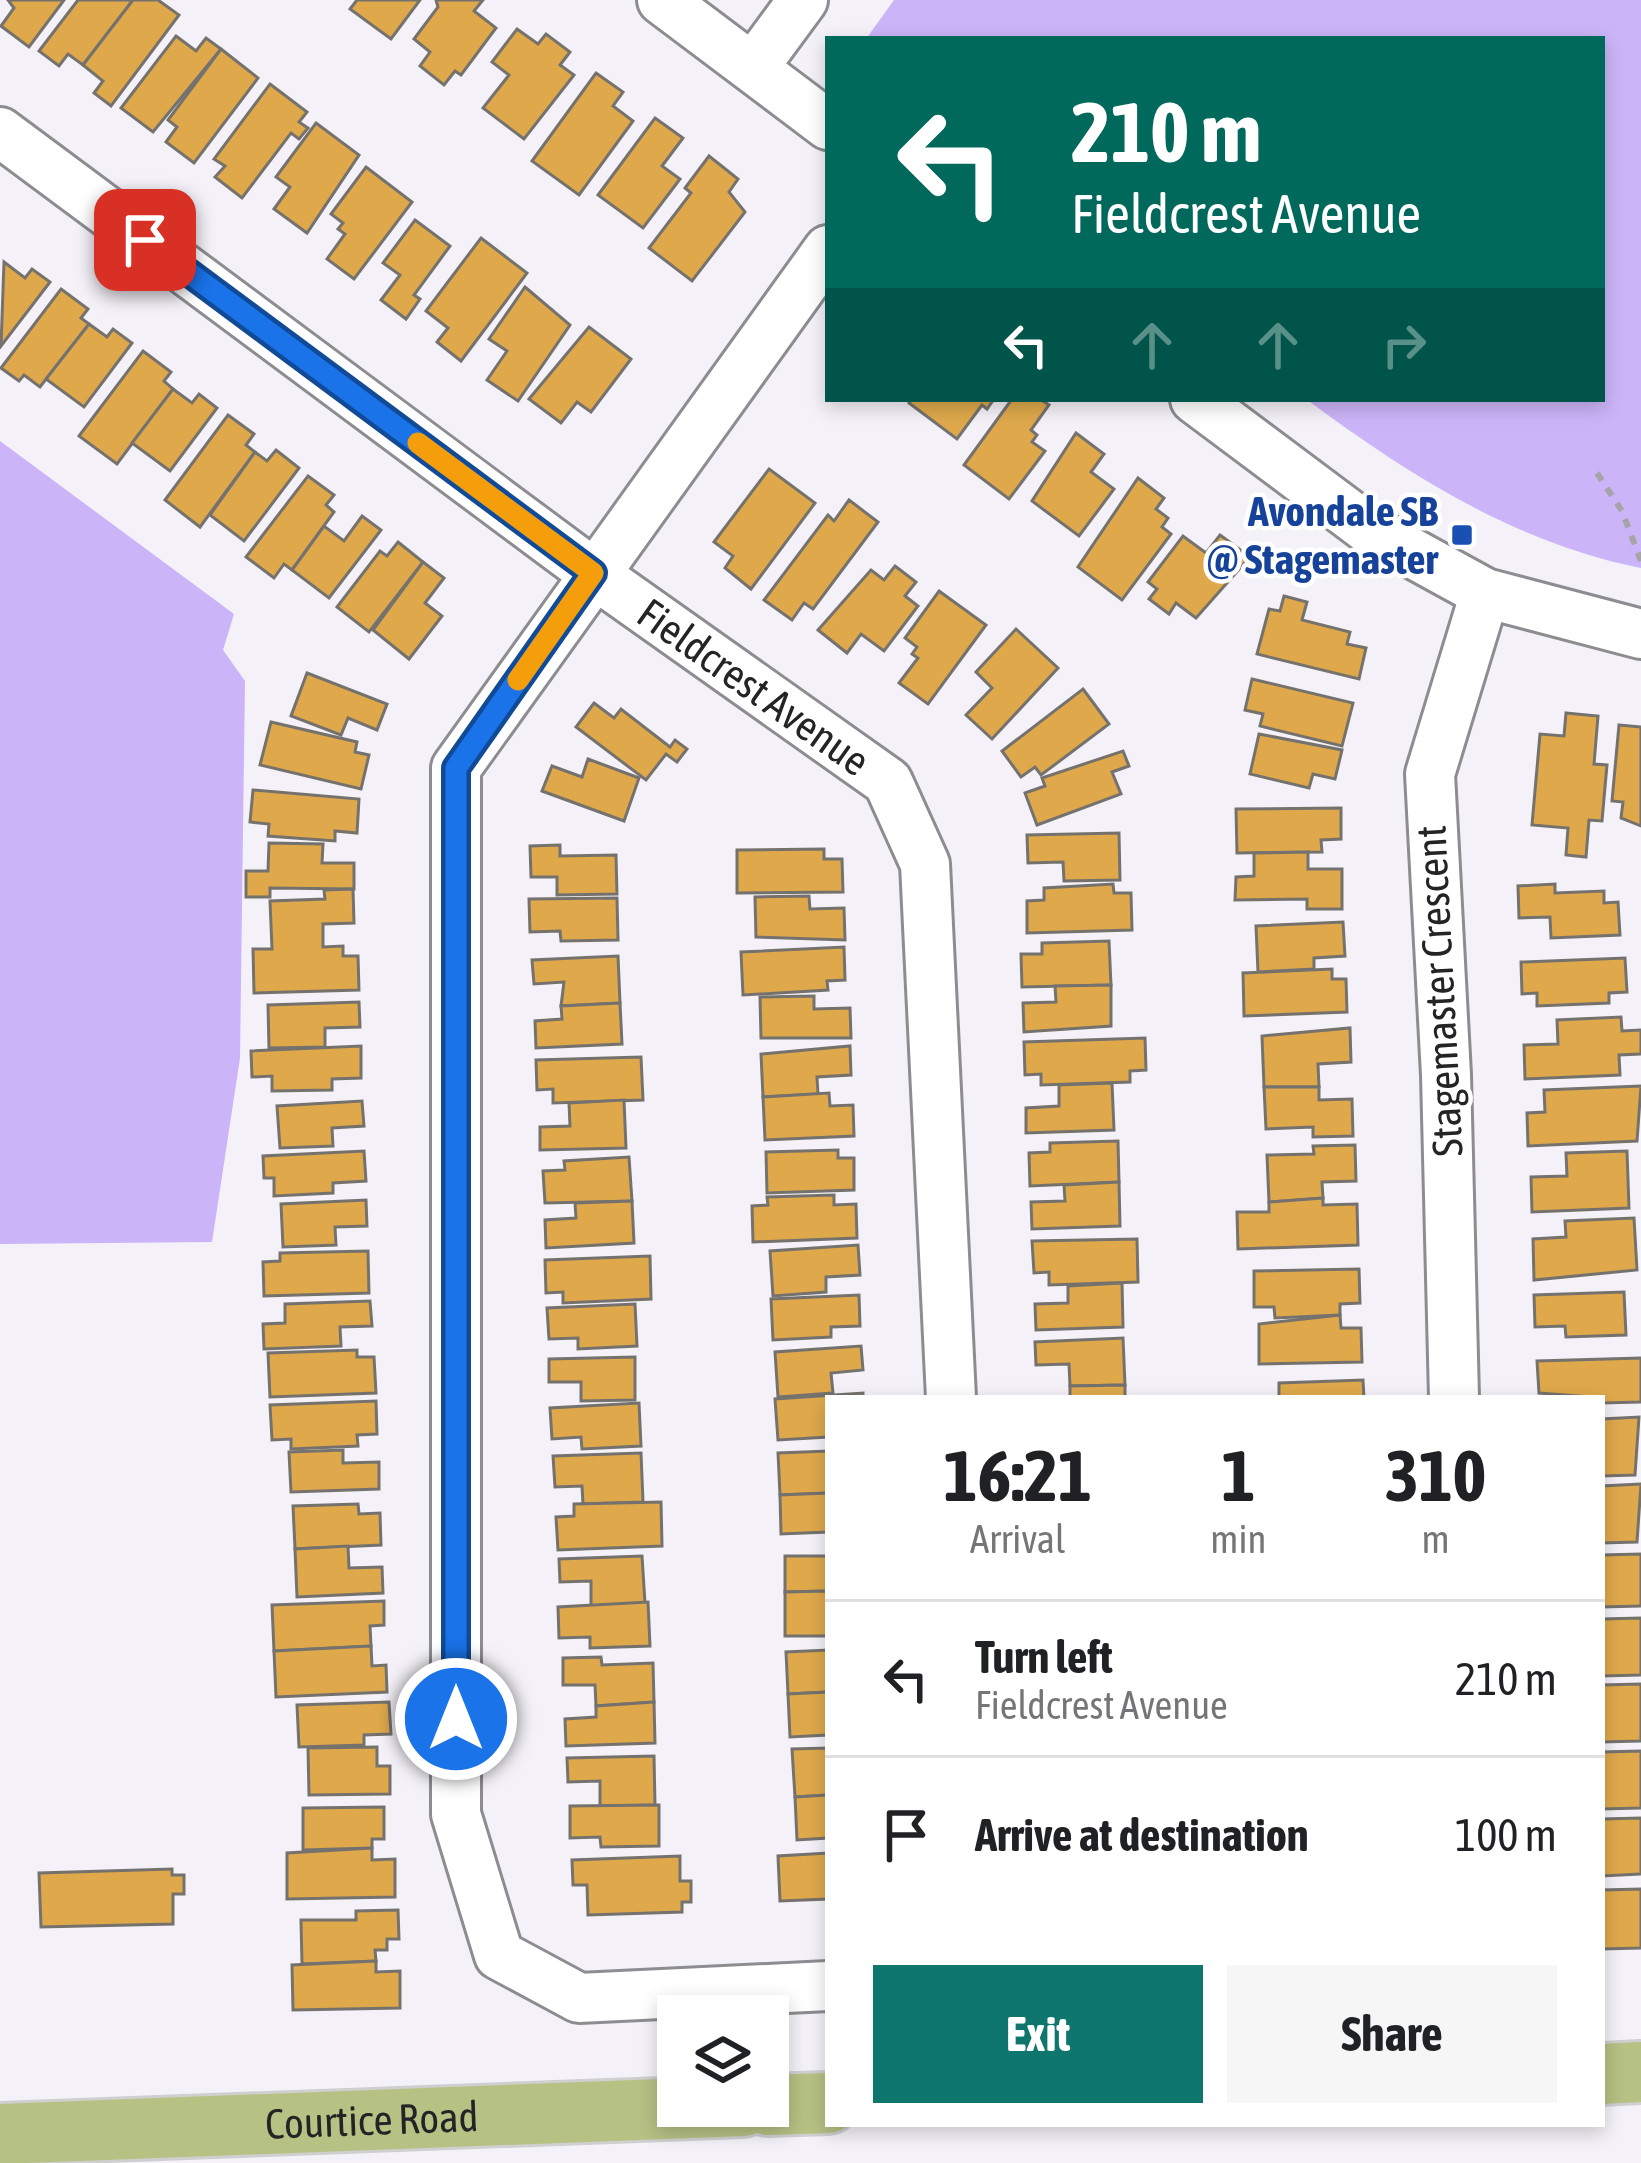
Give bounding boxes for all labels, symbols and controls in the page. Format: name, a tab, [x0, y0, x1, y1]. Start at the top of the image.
icon: left	[873, 84, 1029, 240]
text: 210 m	[1071, 84, 1261, 180]
text: Fieldcrest Avenue	[1071, 183, 1421, 244]
pin	[94, 189, 196, 291]
icon: arrive	[112, 207, 178, 273]
icon: left	[993, 312, 1059, 378]
icon: ahead	[1119, 312, 1185, 378]
icon: ahead	[1245, 312, 1311, 378]
icon: right	[1371, 312, 1437, 378]
place label: Avondale SB @ Stagemaster	[1206, 487, 1440, 583]
marker: Avondale SB @ Stagemaster	[1449, 522, 1475, 548]
street label: Fieldcrest Avenue	[629, 589, 879, 785]
street label: Stagemaster Crescent	[1406, 824, 1472, 1158]
text: 16:21	[944, 1434, 1092, 1516]
text: 1	[1221, 1434, 1255, 1516]
text: 310	[1385, 1434, 1486, 1516]
text: Arrival	[970, 1517, 1065, 1561]
text: min	[1210, 1517, 1266, 1561]
text: m	[1422, 1517, 1450, 1561]
text: Turn left	[975, 1631, 1113, 1683]
icon: left	[873, 1646, 939, 1712]
text: 210 m	[1455, 1653, 1557, 1705]
position arrow	[393, 1656, 519, 1782]
text: Fieldcrest Avenue	[975, 1683, 1228, 1727]
icon: arrive	[873, 1802, 939, 1868]
text: Arrive at destination	[975, 1809, 1309, 1861]
text: 100 m	[1455, 1809, 1557, 1861]
button: Exit	[873, 1965, 1203, 2103]
button: Share	[1227, 1965, 1557, 2103]
map controls	[657, 1995, 789, 2127]
button: layers	[657, 1995, 789, 2127]
street label: Courtice Road	[264, 2092, 479, 2148]

